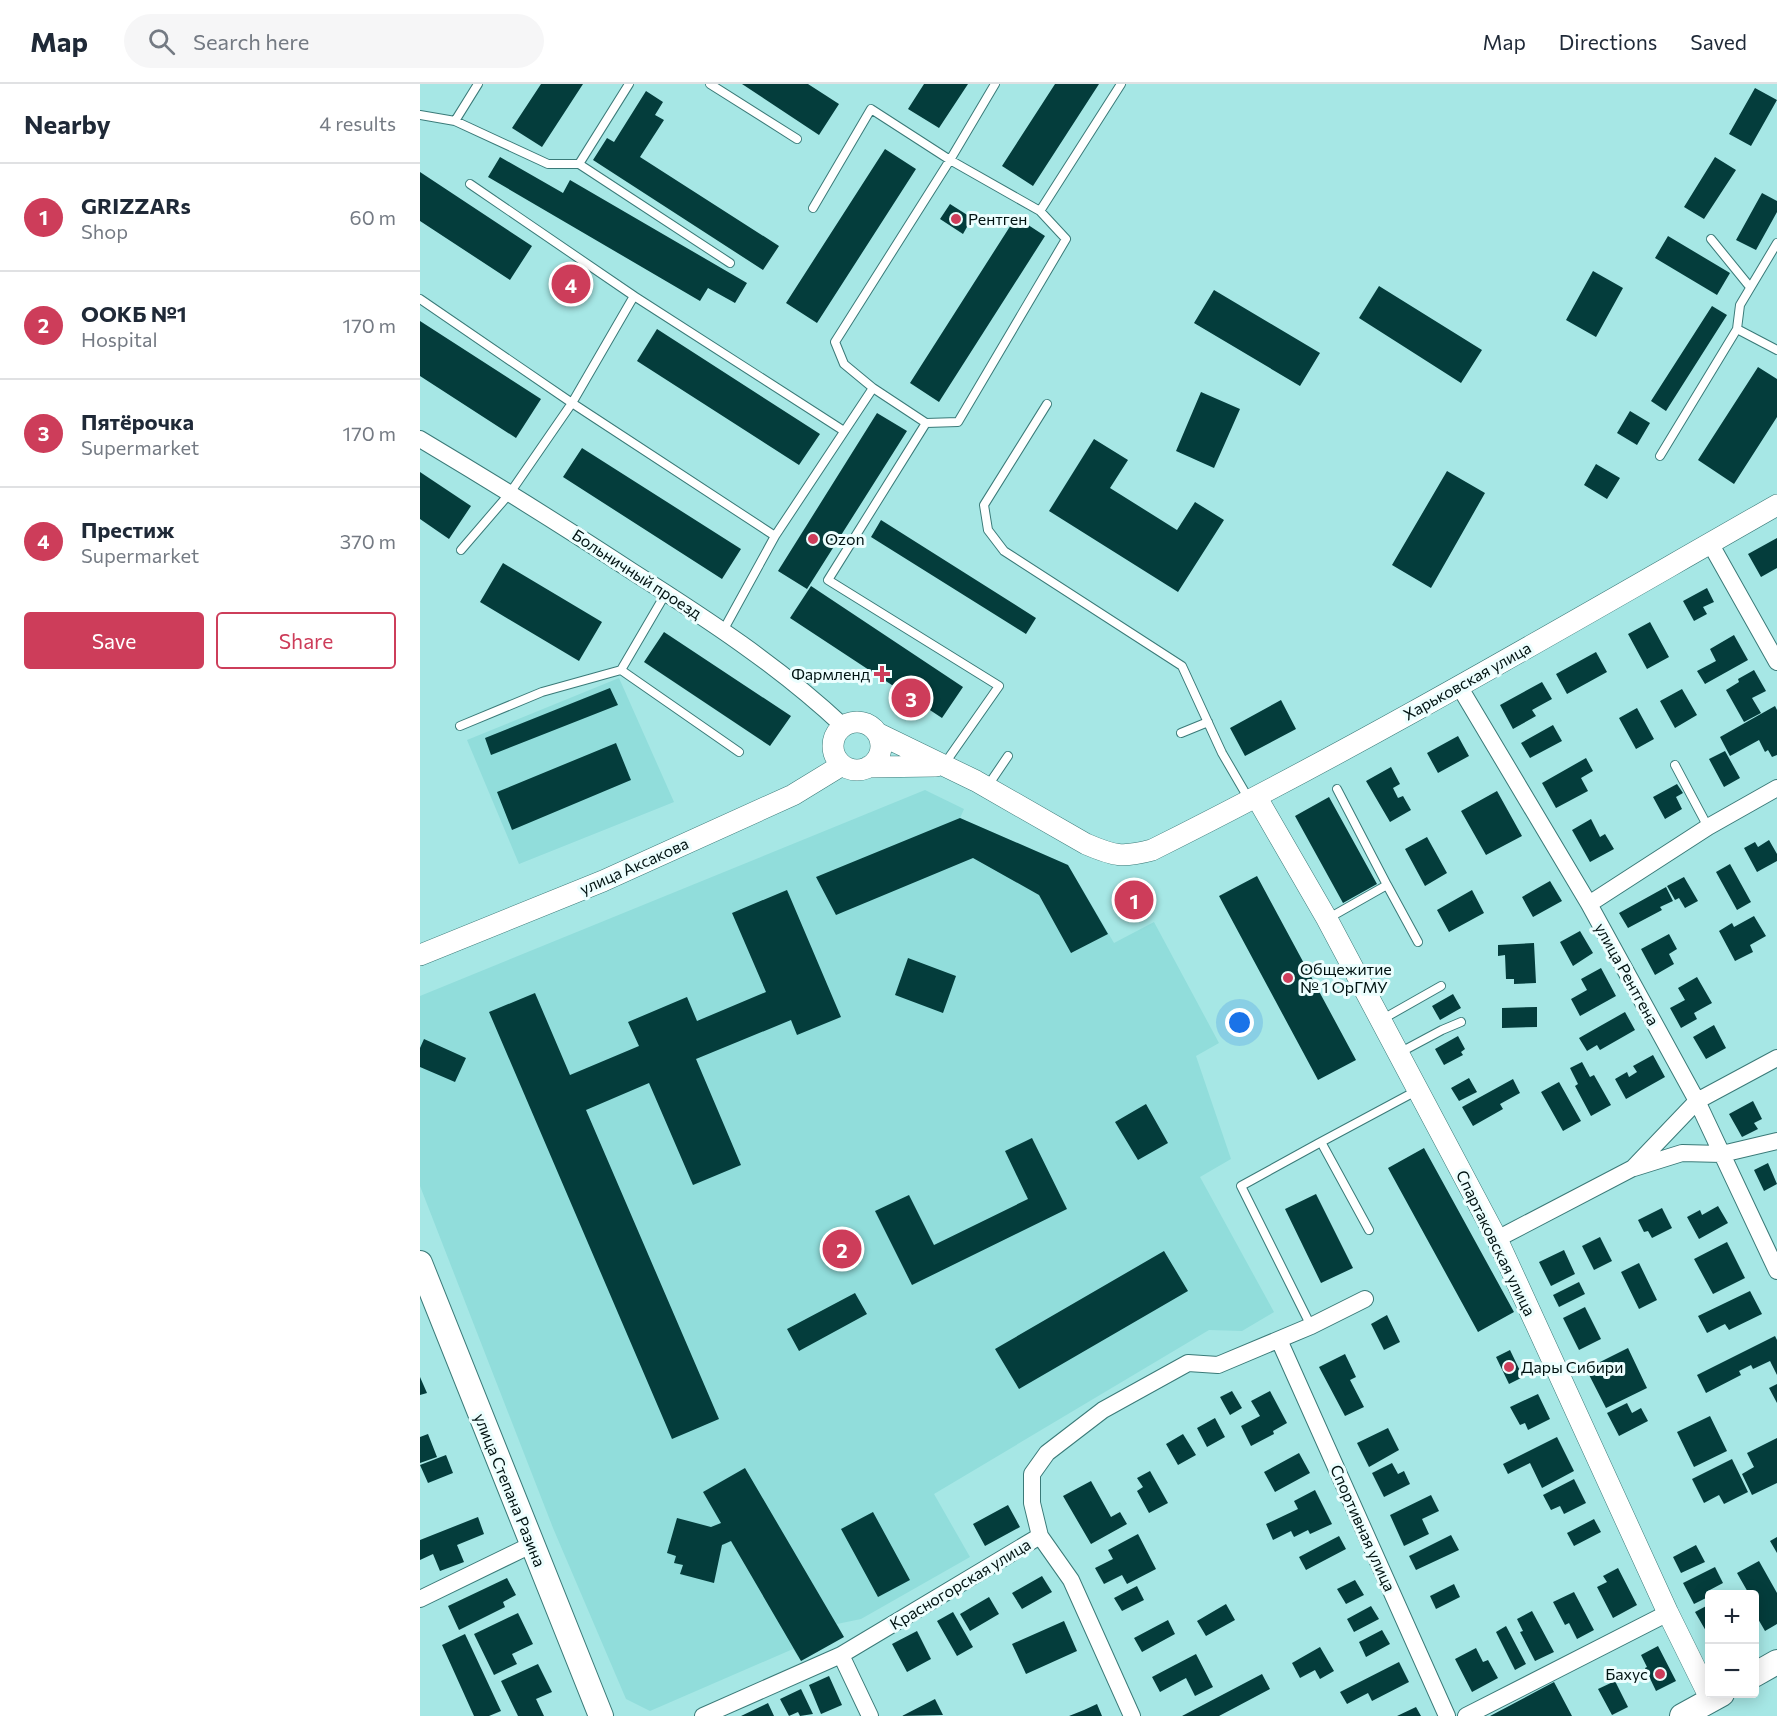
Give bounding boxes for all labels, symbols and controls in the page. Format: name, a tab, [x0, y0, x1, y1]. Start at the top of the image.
search box	[124, 14, 544, 68]
text: Map	[30, 24, 88, 58]
icon: search	[145, 25, 178, 58]
text: Search here	[193, 28, 309, 55]
text: Map	[1483, 29, 1526, 54]
text: Directions	[1559, 29, 1657, 54]
text: Saved	[1690, 29, 1747, 54]
text: Nearby	[24, 108, 111, 139]
text: 4 results	[319, 111, 396, 135]
text: GRIZZARs	[81, 192, 191, 219]
text: 1	[39, 205, 48, 229]
text: 60 m	[350, 205, 396, 229]
place label: Рентген	[968, 209, 1027, 228]
marker: Рентген	[949, 212, 963, 226]
text: Shop	[81, 219, 128, 243]
pin: 4	[552, 262, 590, 306]
text: ООКБ №1	[81, 300, 187, 327]
text: 2	[38, 313, 49, 337]
text: 170 m	[343, 313, 396, 337]
text: Hospital	[81, 327, 158, 351]
text: Пятёрочка	[81, 408, 194, 435]
text: 3	[38, 421, 49, 445]
text: 170 m	[343, 421, 396, 445]
text: Supermarket	[81, 435, 199, 459]
text: Престиж	[81, 516, 175, 543]
street label: Больничный проезд	[569, 525, 706, 623]
text: 4	[37, 529, 50, 553]
text: 370 m	[340, 529, 396, 553]
place label: Ozon	[825, 529, 865, 548]
marker: Ozon	[806, 532, 820, 546]
text: Supermarket	[81, 543, 199, 567]
button: Save	[24, 612, 204, 669]
button: Share	[216, 612, 396, 669]
street label: Харьковская улица	[1400, 638, 1534, 724]
place label: Фармленд	[791, 664, 871, 683]
marker: Фармленд	[875, 667, 889, 681]
pin: 3	[892, 676, 930, 720]
street label: улица Аксакова	[577, 833, 691, 898]
pin: 1	[1114, 878, 1154, 922]
street label: улица Рентгена	[1591, 919, 1663, 1028]
place label: Общежитие № 1 ОрГМУ	[1300, 959, 1392, 996]
marker: Общежитие № 1 ОрГМУ	[1281, 971, 1295, 985]
your location	[1225, 1008, 1254, 1037]
street label: Спартаковская улица	[1453, 1167, 1540, 1319]
pin: 2	[822, 1226, 862, 1272]
place label: Дары Сибири	[1521, 1357, 1623, 1376]
marker: Дары Сибири	[1502, 1360, 1516, 1374]
street label: улица Степана Разина	[471, 1410, 550, 1569]
street label: Спортивная улица	[1327, 1461, 1400, 1594]
street label: Красногорская улица	[886, 1534, 1034, 1633]
map controls	[1705, 1590, 1759, 1698]
button: +	[1705, 1590, 1759, 1644]
button: −	[1705, 1644, 1759, 1698]
place label: Бахус	[1605, 1664, 1648, 1683]
marker: Бахус	[1653, 1667, 1667, 1681]

